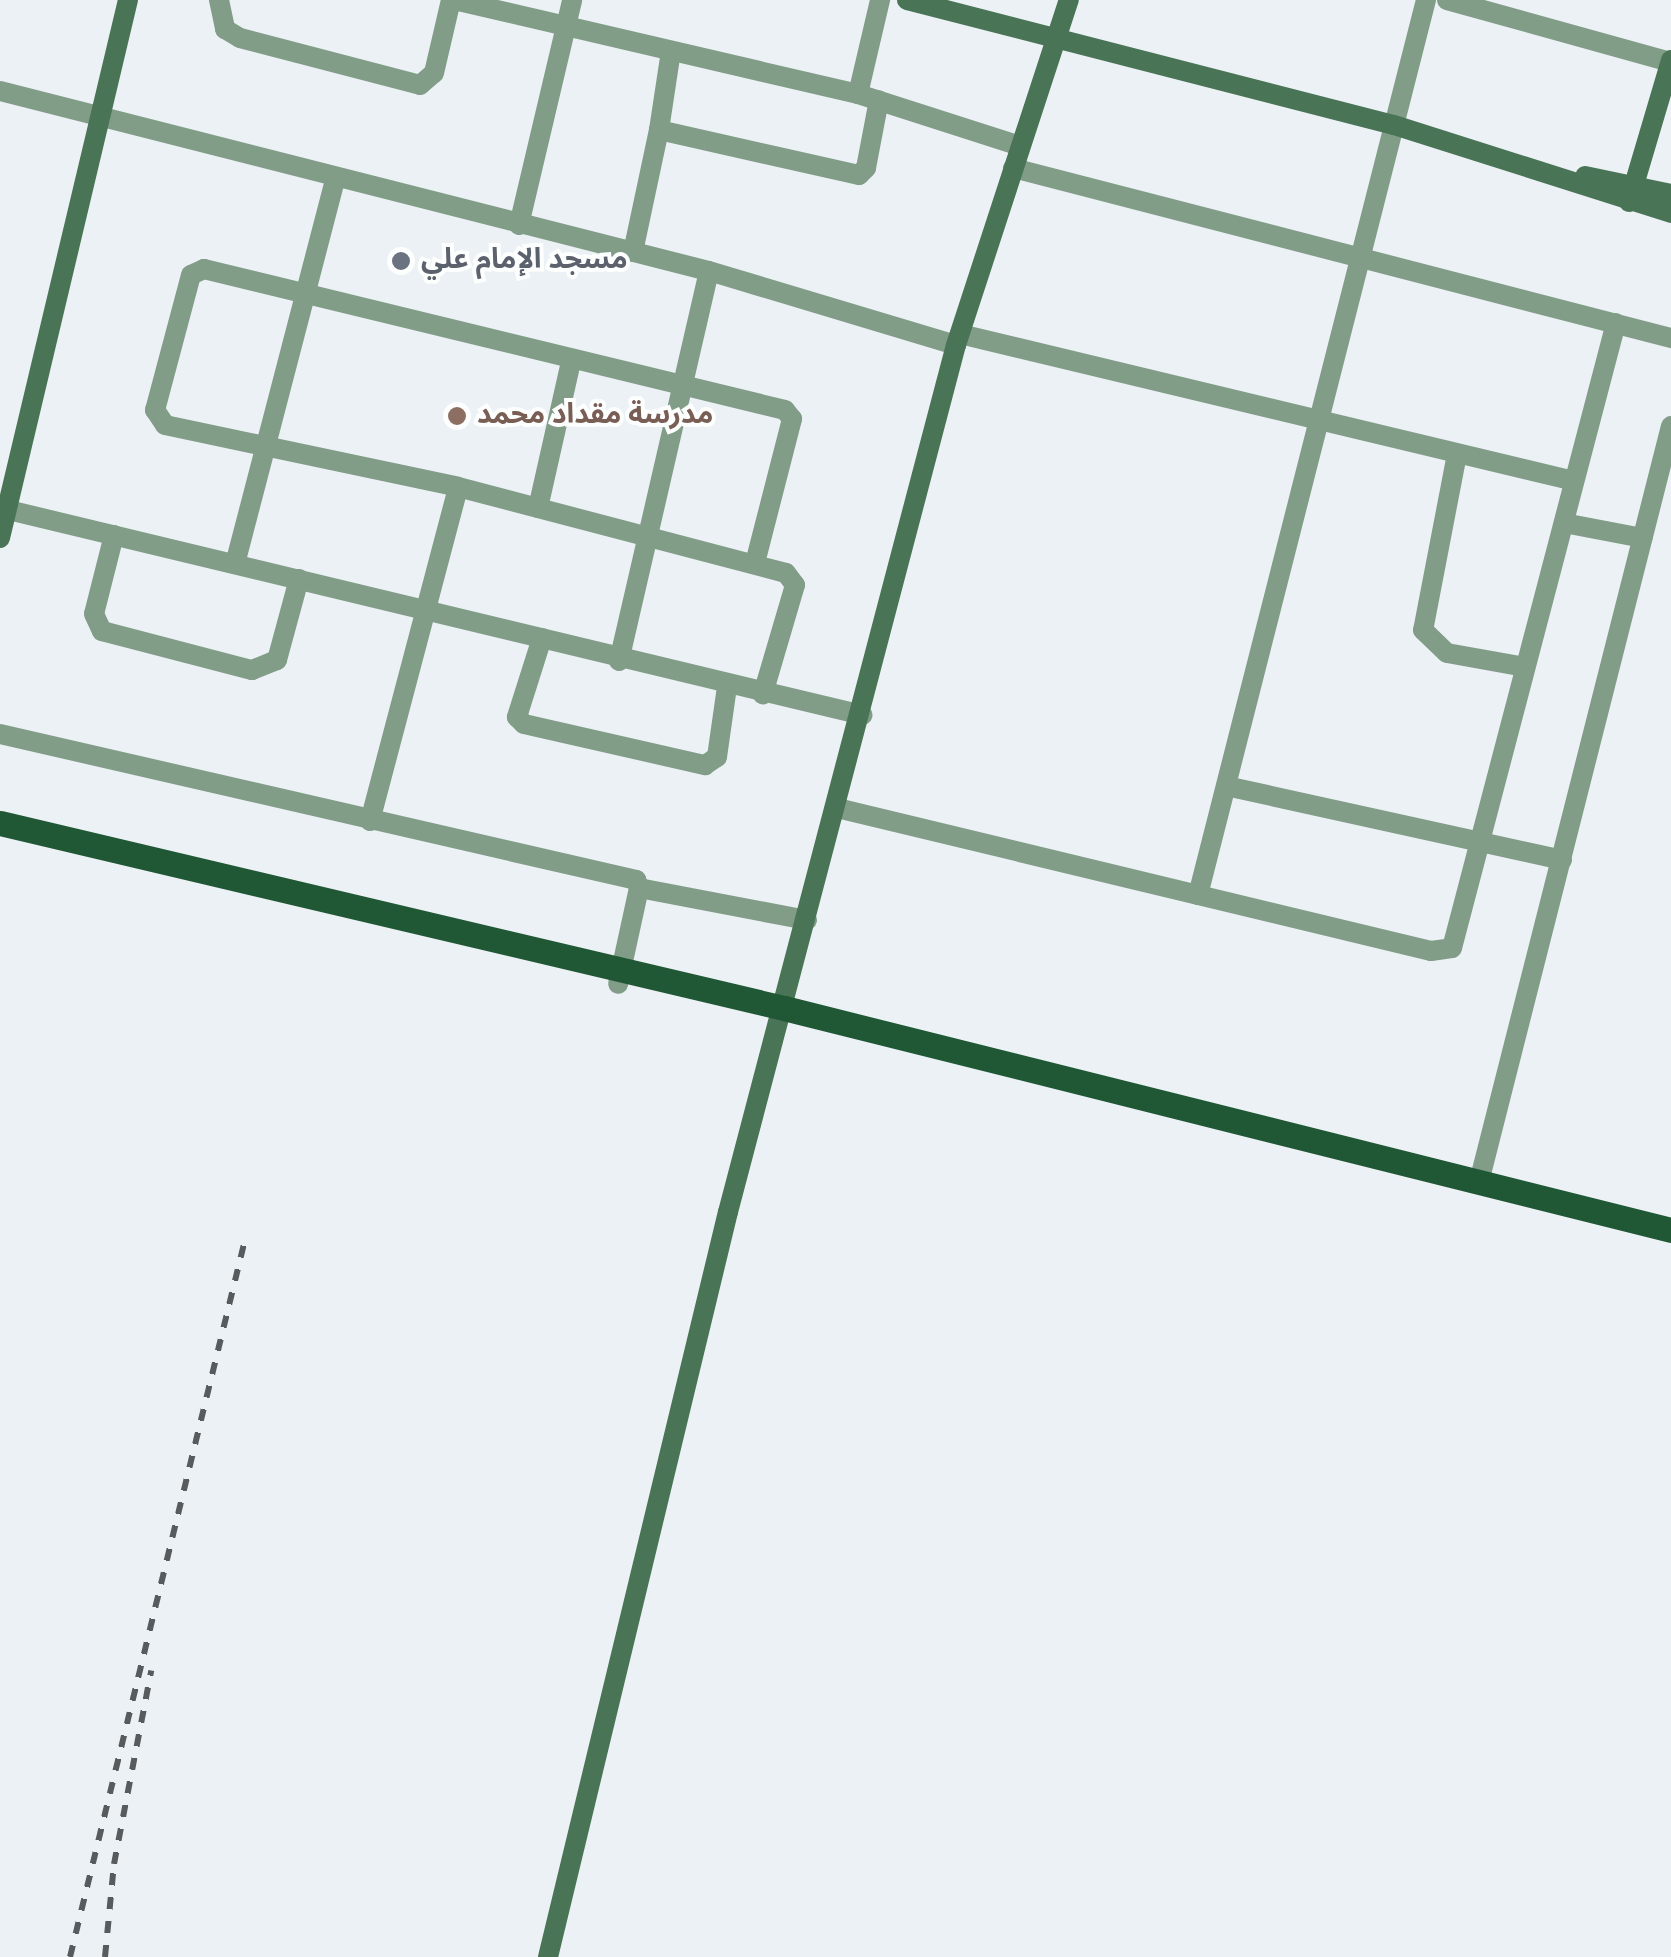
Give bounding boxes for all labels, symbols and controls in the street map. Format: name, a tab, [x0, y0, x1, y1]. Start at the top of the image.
place label: مسجد الإمام علي	[421, 244, 628, 278]
marker: مسجد الإمام علي	[390, 250, 412, 272]
place label: مدرسة مقداد محمد	[477, 399, 713, 433]
marker: مدرسة مقداد محمد	[446, 405, 468, 427]

